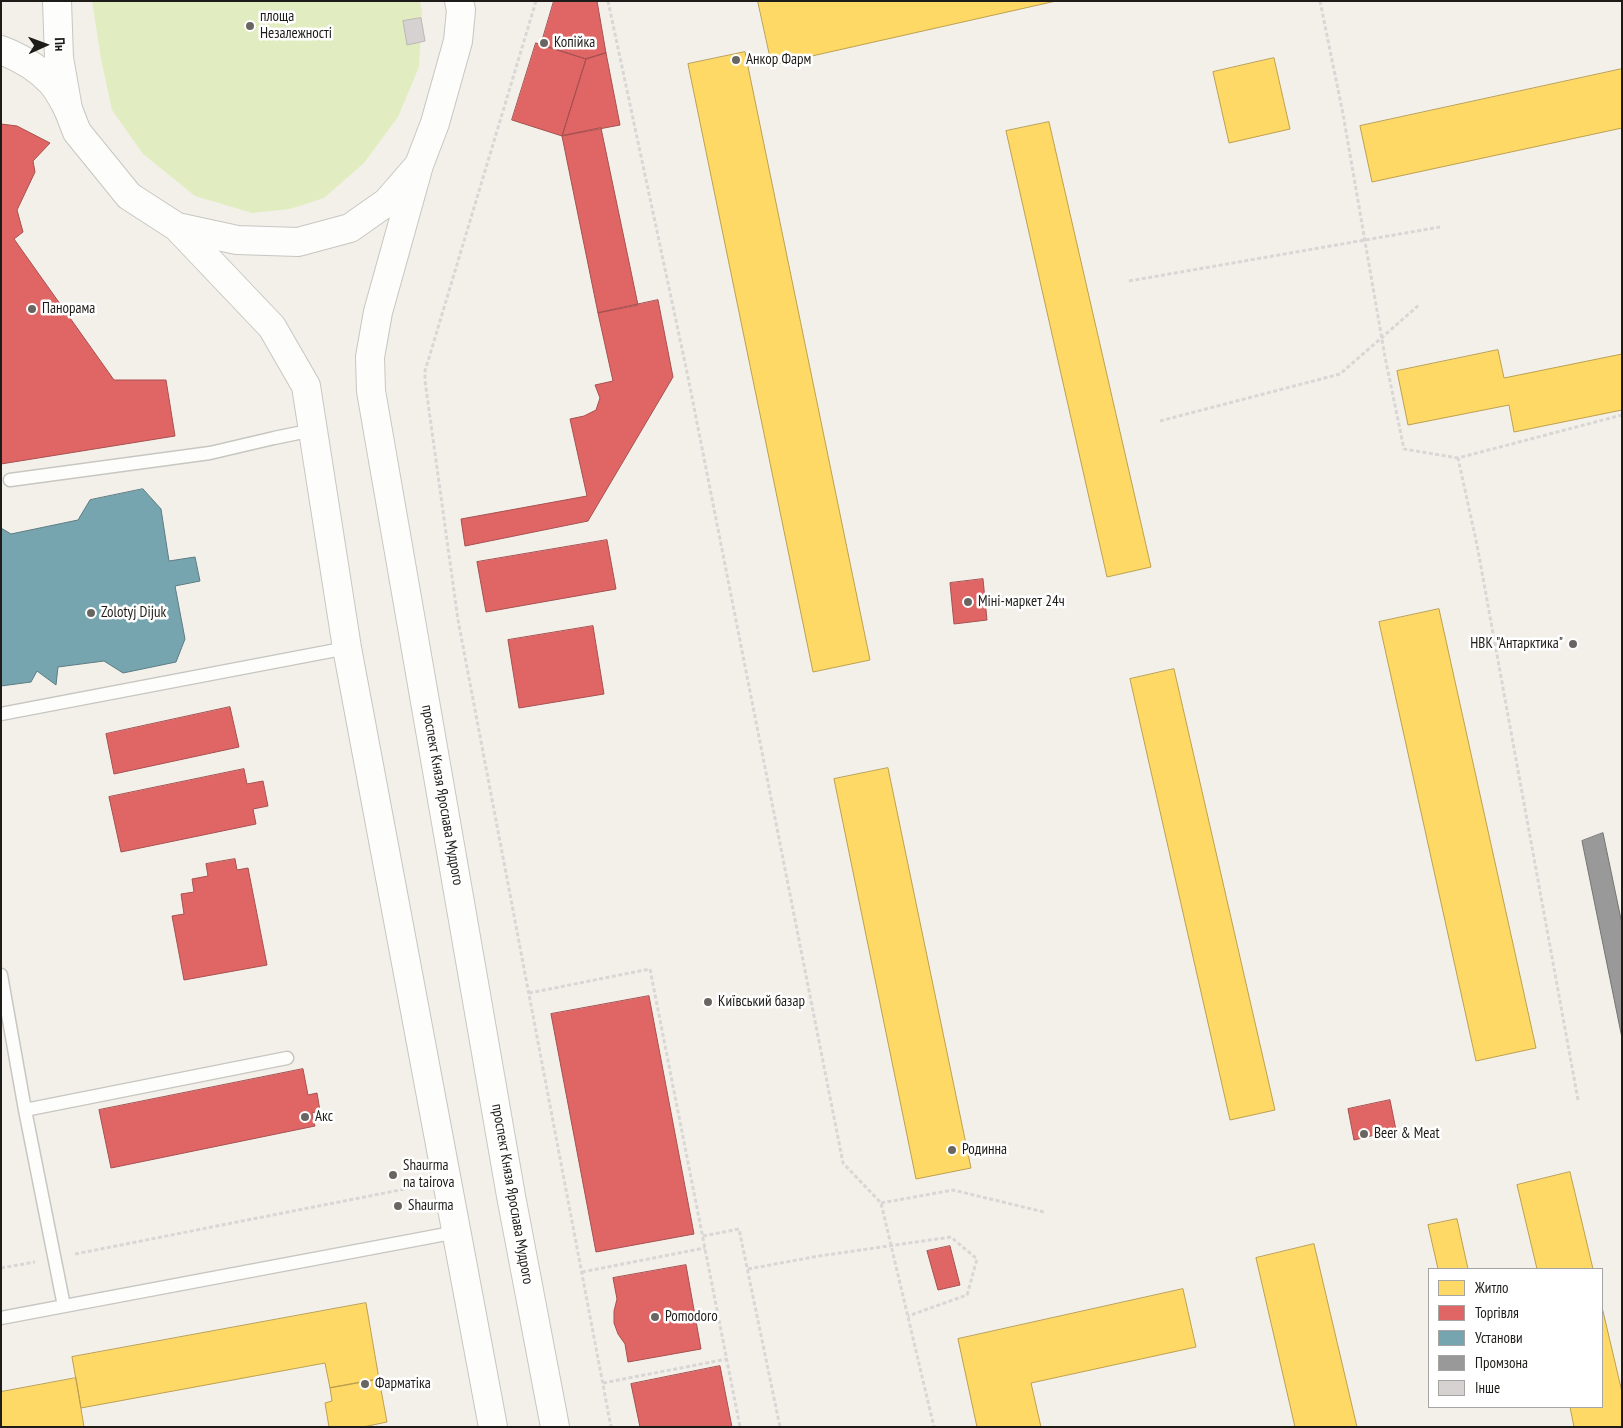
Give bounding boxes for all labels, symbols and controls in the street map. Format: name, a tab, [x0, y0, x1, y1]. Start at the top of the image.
place label: площа Незалежності	[260, 8, 332, 43]
north arrow	[20, 20, 70, 70]
marker: площа Незалежності	[244, 20, 256, 32]
place label: Копійка	[554, 34, 595, 52]
text: Пн	[51, 37, 69, 52]
marker: Копійка	[538, 37, 550, 49]
place label: Анкор Фарм	[746, 51, 811, 69]
marker: Анкор Фарм	[730, 54, 742, 66]
place label: Панорама	[42, 300, 95, 318]
marker: Панорама	[26, 303, 38, 315]
place label: Міні-маркет 24ч	[978, 593, 1065, 611]
marker: Міні-маркет 24ч	[962, 596, 974, 608]
place label: Zolotyj Dijuk	[101, 604, 166, 622]
marker: Zolotyj Dijuk	[85, 607, 97, 619]
place label: НВК "Антарктика"	[1470, 635, 1563, 653]
marker: НВК "Антарктика"	[1567, 638, 1579, 650]
street label: проспект Князя Ярослава Мудрого	[417, 703, 467, 887]
place label: Київський базар	[718, 993, 805, 1011]
marker: Київський базар	[702, 996, 714, 1008]
street label: проспект Князя Ярослава Мудрого	[487, 1102, 537, 1286]
place label: Акс	[315, 1108, 333, 1126]
marker: Акс	[299, 1111, 311, 1123]
place label: Beer & Meat	[1374, 1125, 1440, 1143]
marker: Beer & Meat	[1358, 1128, 1370, 1140]
place label: Родинна	[962, 1141, 1007, 1159]
marker: Родинна	[946, 1144, 958, 1156]
place label: Shaurma na tairova	[403, 1157, 454, 1192]
marker: Shaurma na tairova	[387, 1169, 399, 1181]
place label: Shaurma	[408, 1197, 453, 1215]
marker: Shaurma	[392, 1200, 404, 1212]
legend	[1428, 1268, 1603, 1408]
text: Житло	[1475, 1278, 1509, 1297]
text: Торгівля	[1475, 1303, 1519, 1322]
place label: Pomodoro	[665, 1308, 718, 1326]
marker: Pomodoro	[649, 1311, 661, 1323]
text: Установи	[1475, 1328, 1523, 1347]
text: Промзона	[1475, 1353, 1528, 1372]
place label: Фарматіка	[375, 1375, 431, 1393]
marker: Фарматіка	[359, 1378, 371, 1390]
text: Інше	[1475, 1378, 1500, 1397]

